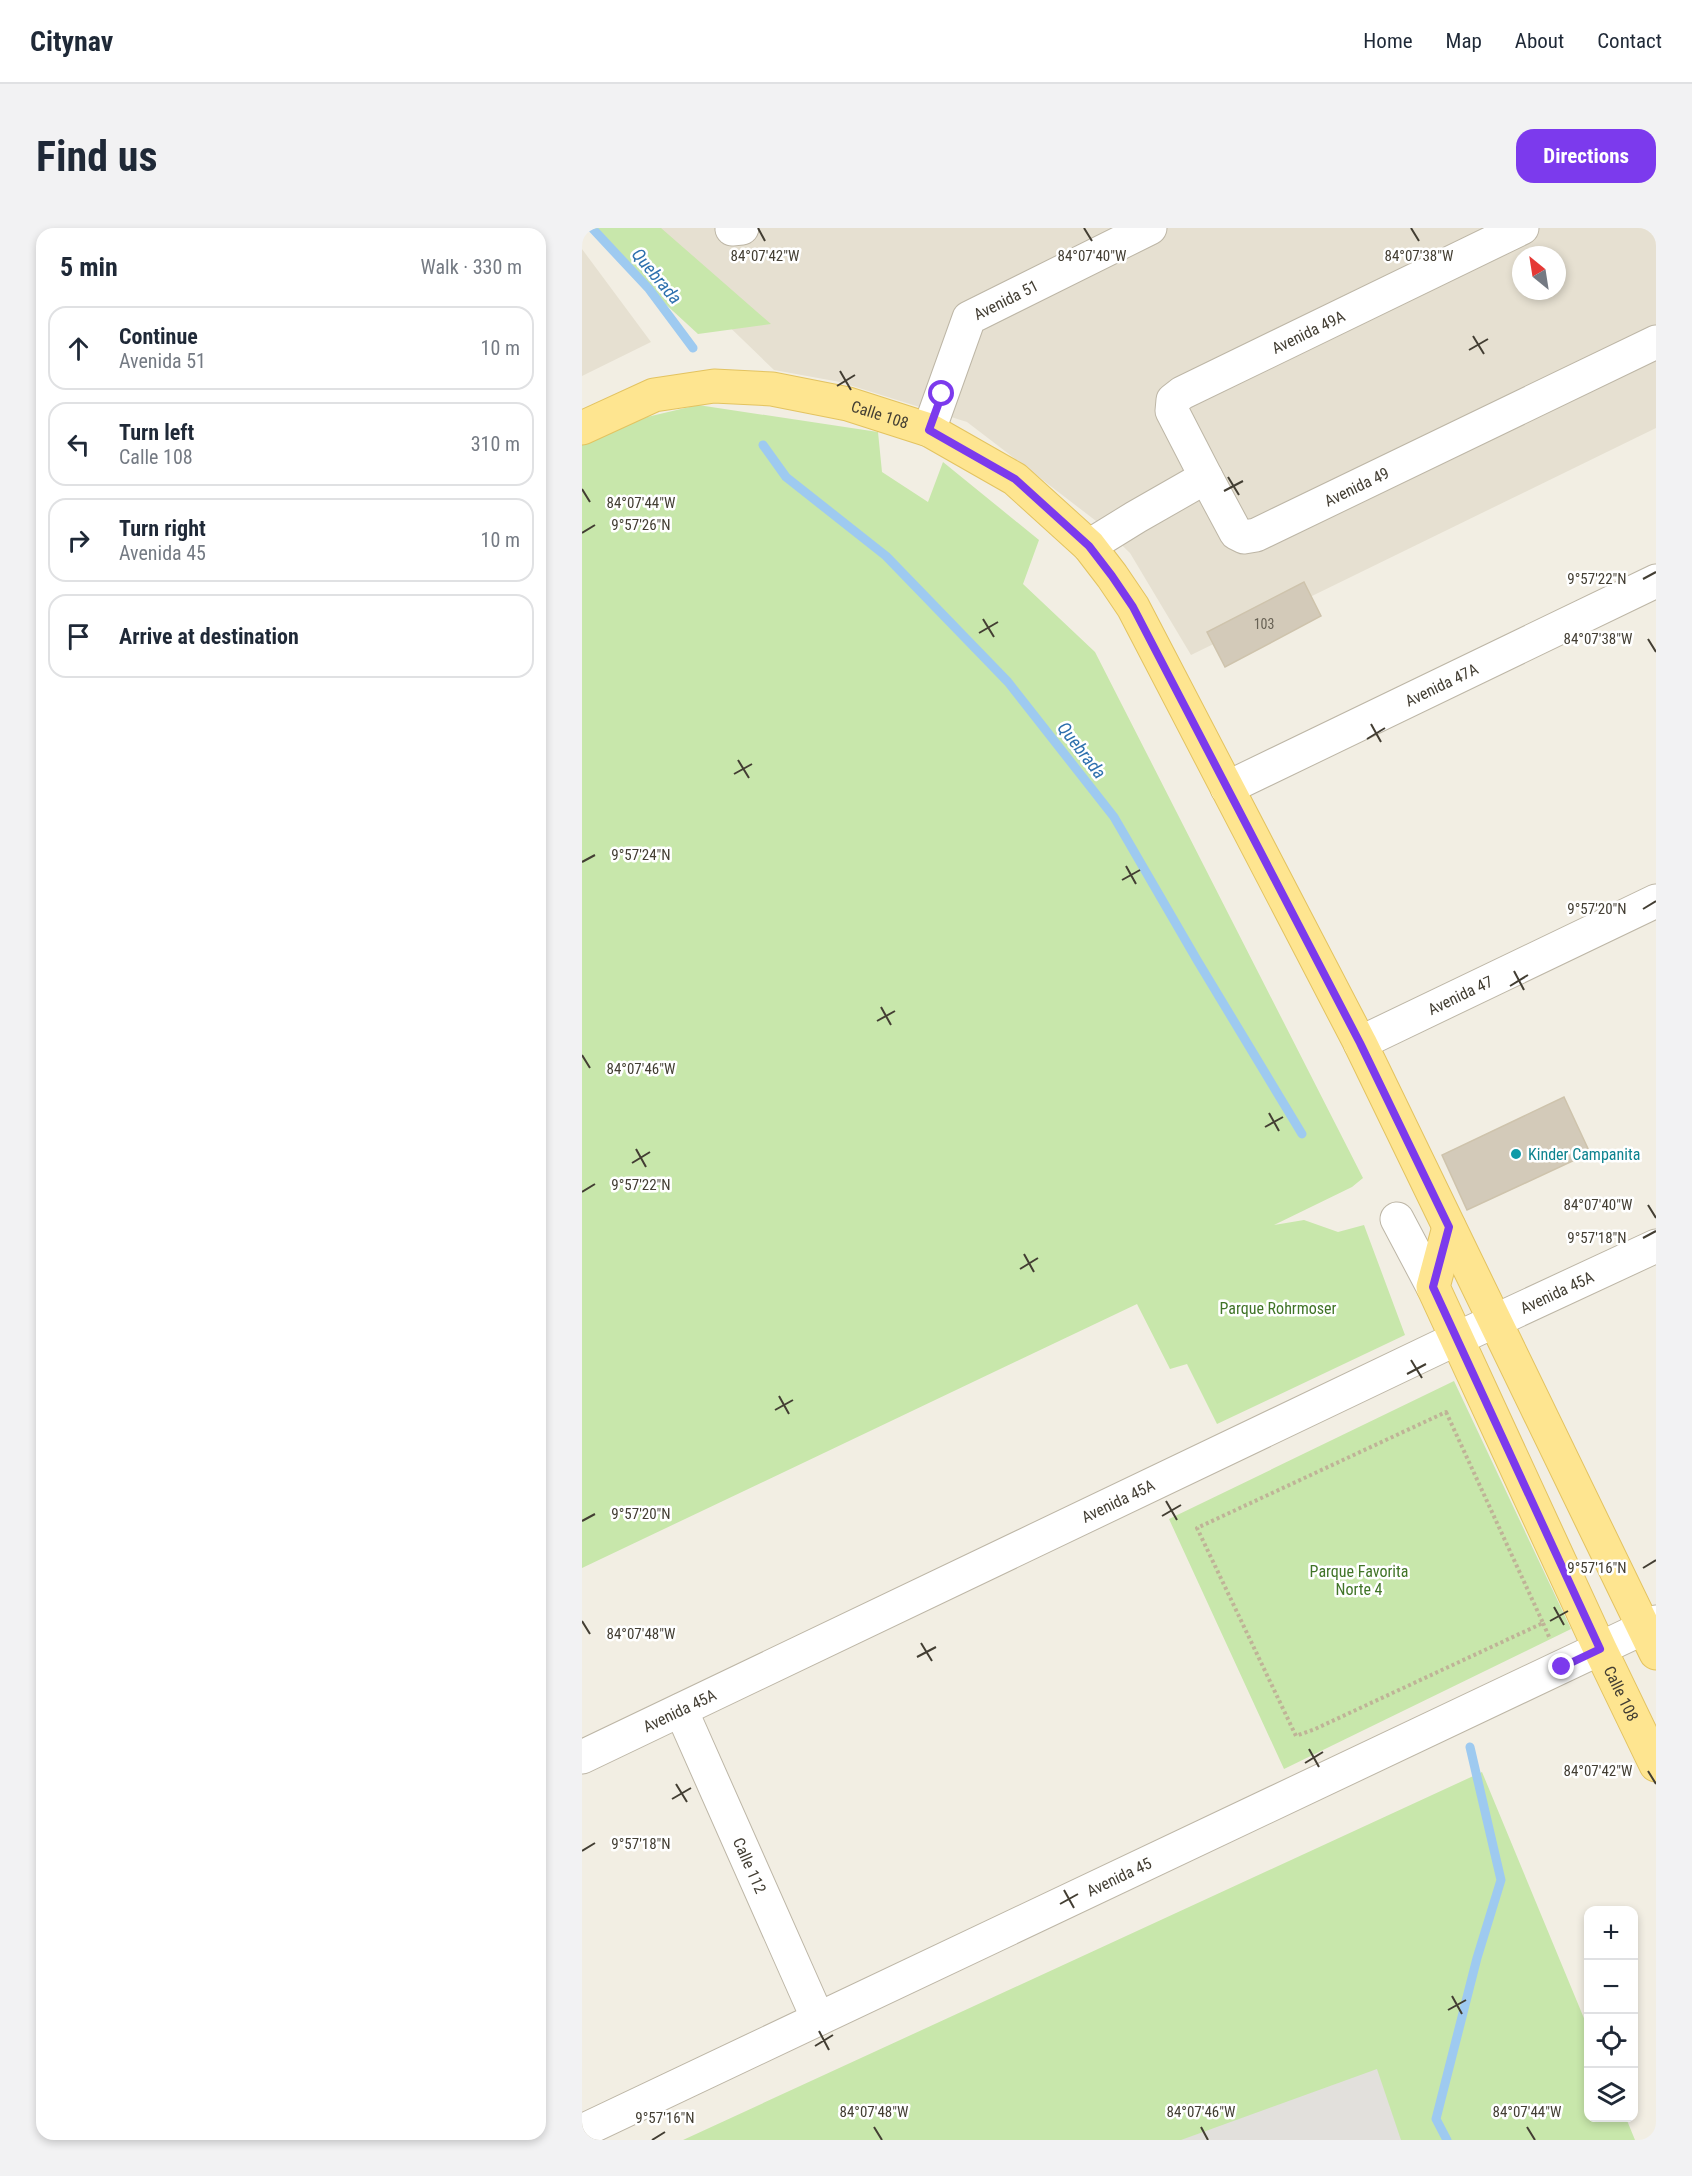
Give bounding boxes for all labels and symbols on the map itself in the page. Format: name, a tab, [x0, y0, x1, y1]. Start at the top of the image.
water label: Quebrada	[628, 244, 686, 308]
north arrow	[1512, 246, 1566, 300]
text: 84°07'42"W	[731, 247, 800, 265]
text: 84°07'40"W	[1058, 247, 1127, 265]
text: 84°07'38"W	[1385, 247, 1454, 265]
street label: Avenida 51	[970, 276, 1041, 324]
street label: Avenida 49A	[1269, 306, 1348, 357]
route start	[928, 380, 954, 406]
street label: Calle 108	[849, 396, 911, 432]
street label: Avenida 49	[1321, 463, 1392, 510]
text: 84°07'44"W	[607, 494, 676, 512]
text: 9°57'26"N	[611, 516, 671, 534]
text: 9°57'22"N	[1567, 570, 1627, 588]
house number: 103	[1254, 616, 1274, 632]
text: 84°07'38"W	[1564, 630, 1633, 648]
street label: Avenida 47A	[1402, 659, 1481, 710]
water label: Quebrada	[1053, 717, 1111, 783]
text: 9°57'24"N	[611, 846, 671, 864]
text: 9°57'20"N	[1567, 900, 1627, 918]
street label: Avenida 47	[1425, 971, 1496, 1019]
text: 84°07'46"W	[607, 1060, 676, 1078]
place label: Kinder Campanita	[1528, 1145, 1640, 1164]
marker: Kinder Campanita	[1509, 1147, 1523, 1161]
text: 9°57'22"N	[611, 1176, 671, 1194]
text: 84°07'40"W	[1564, 1196, 1633, 1214]
text: 9°57'18"N	[1567, 1229, 1627, 1247]
street label: Avenida 45A	[1517, 1267, 1597, 1317]
park label: Parque Rohrmoser	[1220, 1299, 1337, 1318]
street label: Avenida 45A	[1078, 1475, 1158, 1526]
text: 9°57'20"N	[611, 1505, 671, 1523]
text: 9°57'16"N	[1567, 1559, 1627, 1577]
park label: Parque Favorita Norte 4	[1310, 1562, 1408, 1599]
text: 84°07'48"W	[607, 1625, 676, 1643]
route end	[1548, 1653, 1574, 1679]
street label: Calle 108	[1600, 1663, 1643, 1724]
street label: Avenida 45A	[640, 1685, 719, 1736]
text: 84°07'42"W	[1564, 1762, 1633, 1780]
text: 9°57'18"N	[611, 1835, 671, 1853]
street label: Calle 112	[729, 1835, 771, 1896]
street label: Avenida 45	[1083, 1853, 1154, 1900]
text: 84°07'48"W	[840, 2103, 909, 2121]
text: 84°07'46"W	[1167, 2103, 1236, 2121]
text: 84°07'44"W	[1493, 2103, 1562, 2121]
text: 9°57'16"N	[635, 2109, 695, 2127]

